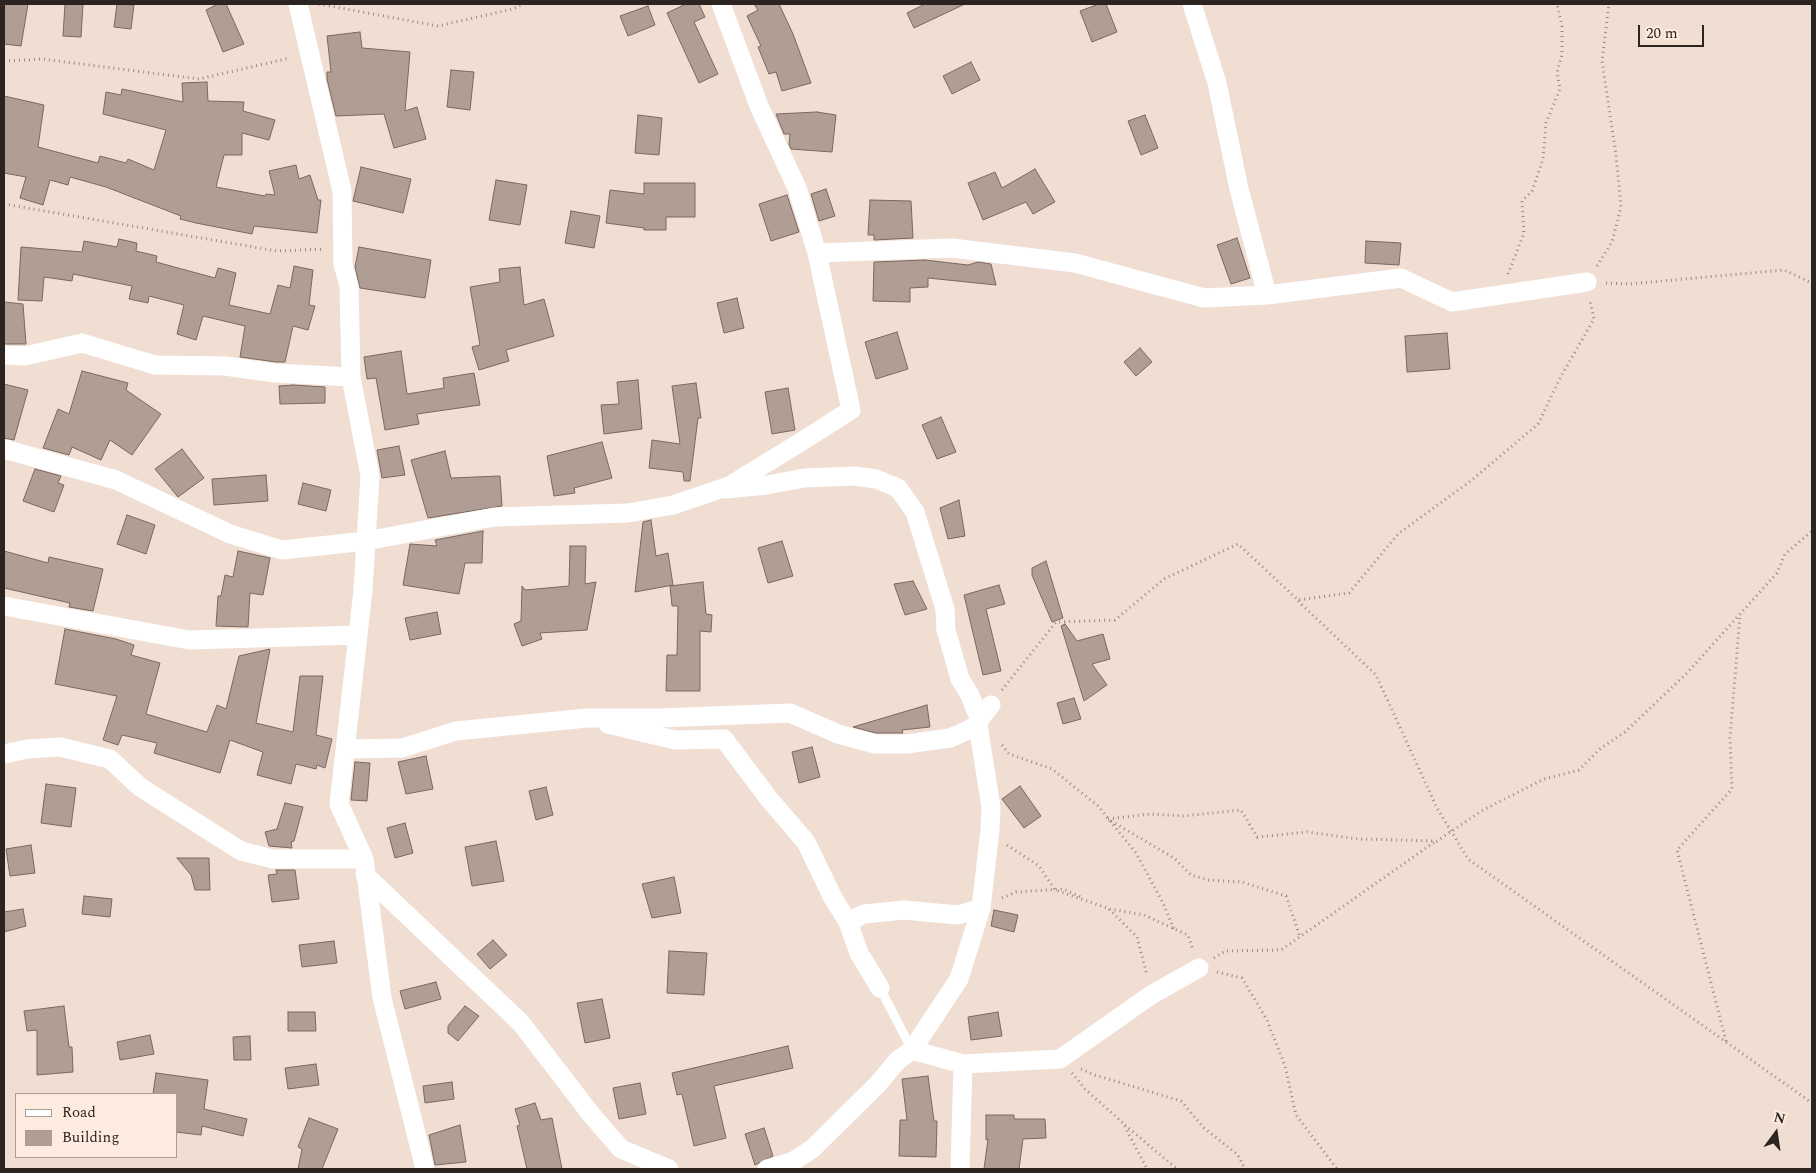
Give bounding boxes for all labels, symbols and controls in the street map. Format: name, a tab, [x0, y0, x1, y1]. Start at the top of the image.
scale bar	[1641, 15, 1707, 47]
text: 20 m	[1646, 22, 1678, 45]
legend	[15, 1093, 178, 1158]
text: Road	[62, 1101, 96, 1124]
text: N	[1772, 1106, 1788, 1130]
north arrow	[1751, 1108, 1801, 1158]
text: Building	[62, 1126, 119, 1149]

